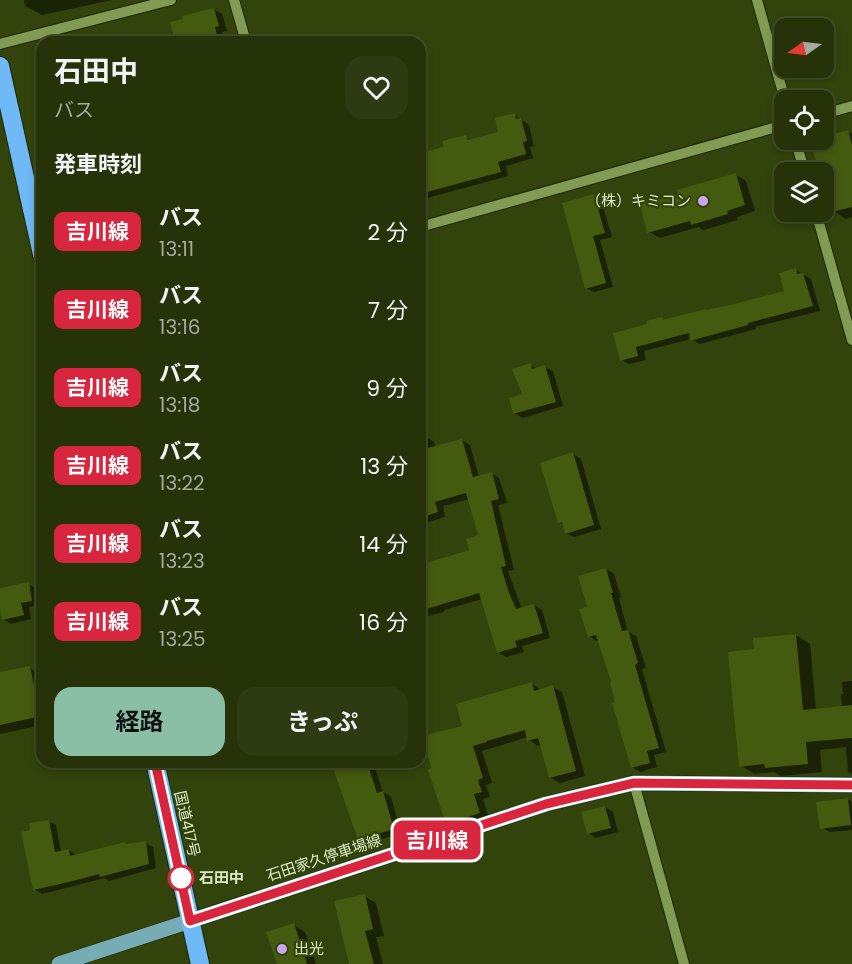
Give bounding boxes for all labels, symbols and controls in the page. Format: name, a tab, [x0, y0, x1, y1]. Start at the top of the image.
north arrow	[774, 18, 834, 78]
map controls	[774, 18, 834, 222]
text: 石田中	[54, 52, 138, 91]
button: heart	[345, 56, 408, 119]
button: locate	[774, 90, 834, 150]
text: バス	[54, 96, 94, 124]
text: 発車時刻	[54, 149, 142, 180]
button: layers	[774, 162, 834, 222]
place label: （株）キミコン	[586, 190, 691, 211]
marker: （株）キミコン	[696, 194, 710, 208]
text: バス	[159, 202, 203, 233]
text: 吉川線	[66, 217, 129, 246]
text: 2 分	[367, 217, 408, 248]
text: 13:11	[159, 235, 194, 263]
text: バス	[159, 280, 203, 311]
text: 吉川線	[66, 295, 129, 324]
text: 7 分	[368, 295, 408, 326]
text: 13:16	[159, 313, 201, 341]
text: バス	[159, 358, 203, 389]
text: 吉川線	[66, 373, 129, 402]
text: 9 分	[366, 373, 408, 404]
text: 13:18	[159, 391, 200, 419]
text: バス	[159, 436, 203, 467]
text: 吉川線	[66, 451, 129, 480]
text: 13 分	[360, 451, 408, 482]
text: 13:22	[159, 469, 204, 497]
text: バス	[159, 514, 203, 545]
text: 吉川線	[66, 529, 129, 558]
text: 14 分	[359, 529, 408, 560]
text: 13:23	[159, 547, 205, 575]
text: バス	[159, 592, 203, 623]
text: 吉川線	[66, 607, 129, 636]
text: 16 分	[359, 607, 408, 638]
text: 13:25	[159, 625, 206, 653]
button: 経路	[54, 687, 225, 756]
button: きっぷ	[237, 687, 408, 756]
street label: 国道417号	[170, 789, 205, 859]
line badge: 吉川線	[402, 820, 472, 860]
text: 吉川線	[406, 826, 469, 855]
street label: 石田家久停車場線	[264, 829, 384, 886]
marker: 石田中	[168, 865, 194, 891]
place label: 石田中	[199, 867, 244, 888]
place label: 出光	[294, 938, 324, 959]
marker: 出光	[275, 942, 289, 956]

